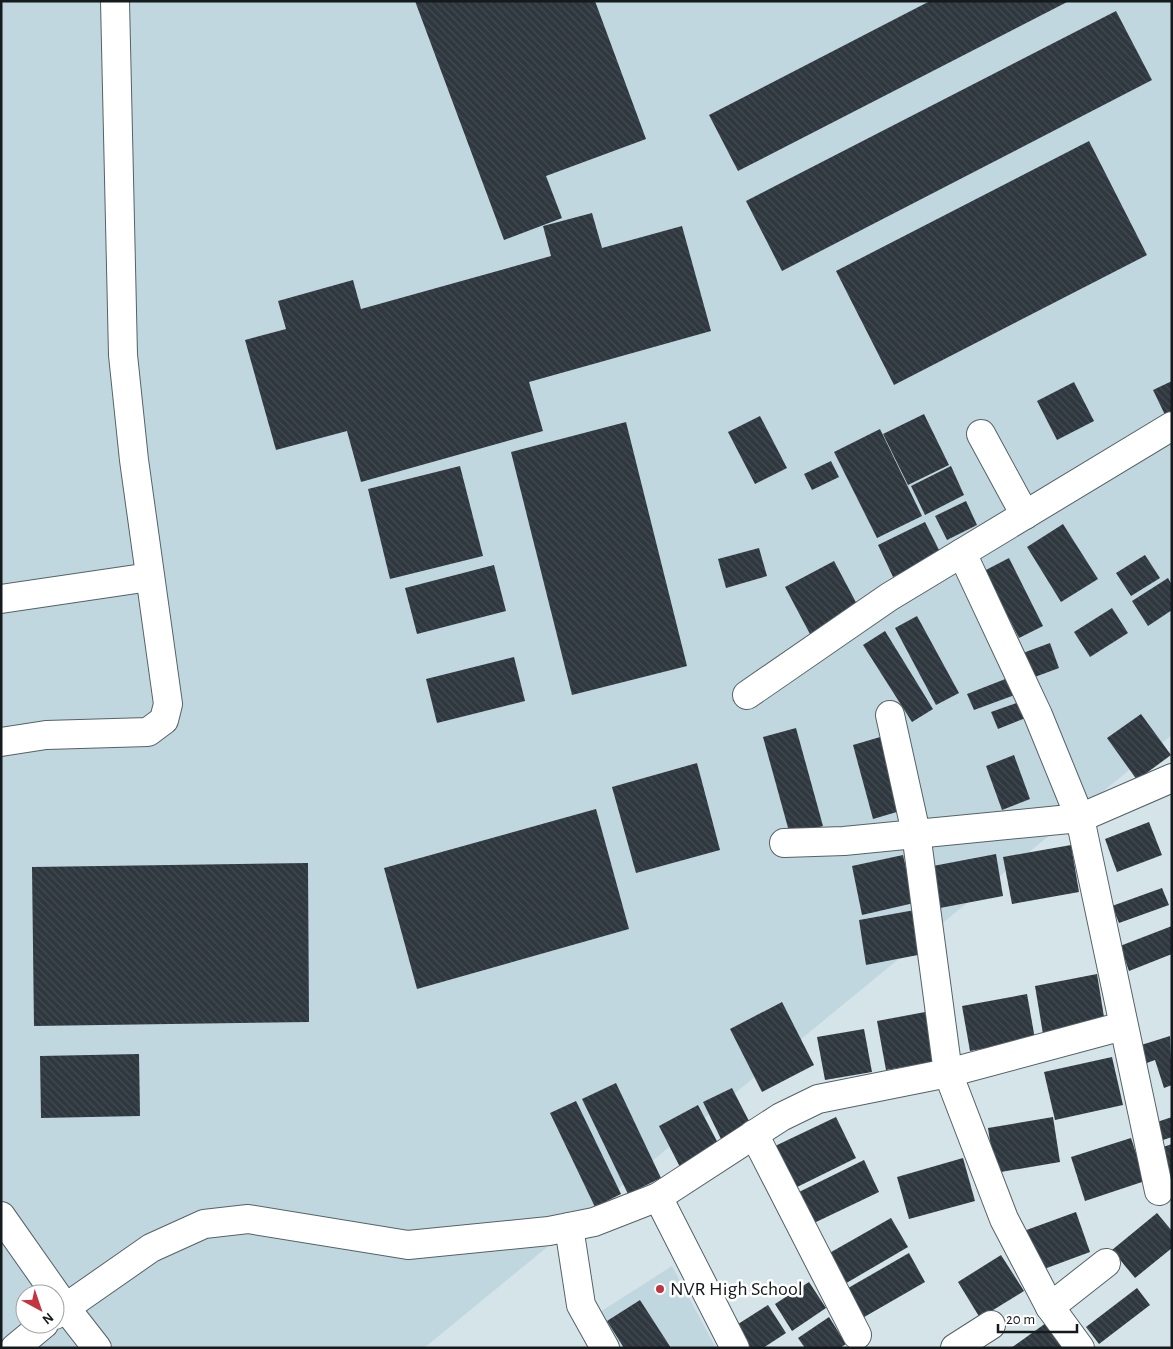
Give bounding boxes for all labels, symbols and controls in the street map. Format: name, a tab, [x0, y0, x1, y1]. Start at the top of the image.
place label: NVR High School	[670, 1279, 803, 1299]
marker: NVR High School	[654, 1283, 666, 1295]
north arrow	[15, 1284, 65, 1334]
scale bar	[998, 1302, 1077, 1334]
text: N	[39, 1310, 56, 1327]
text: 20 m	[1006, 1312, 1035, 1327]

